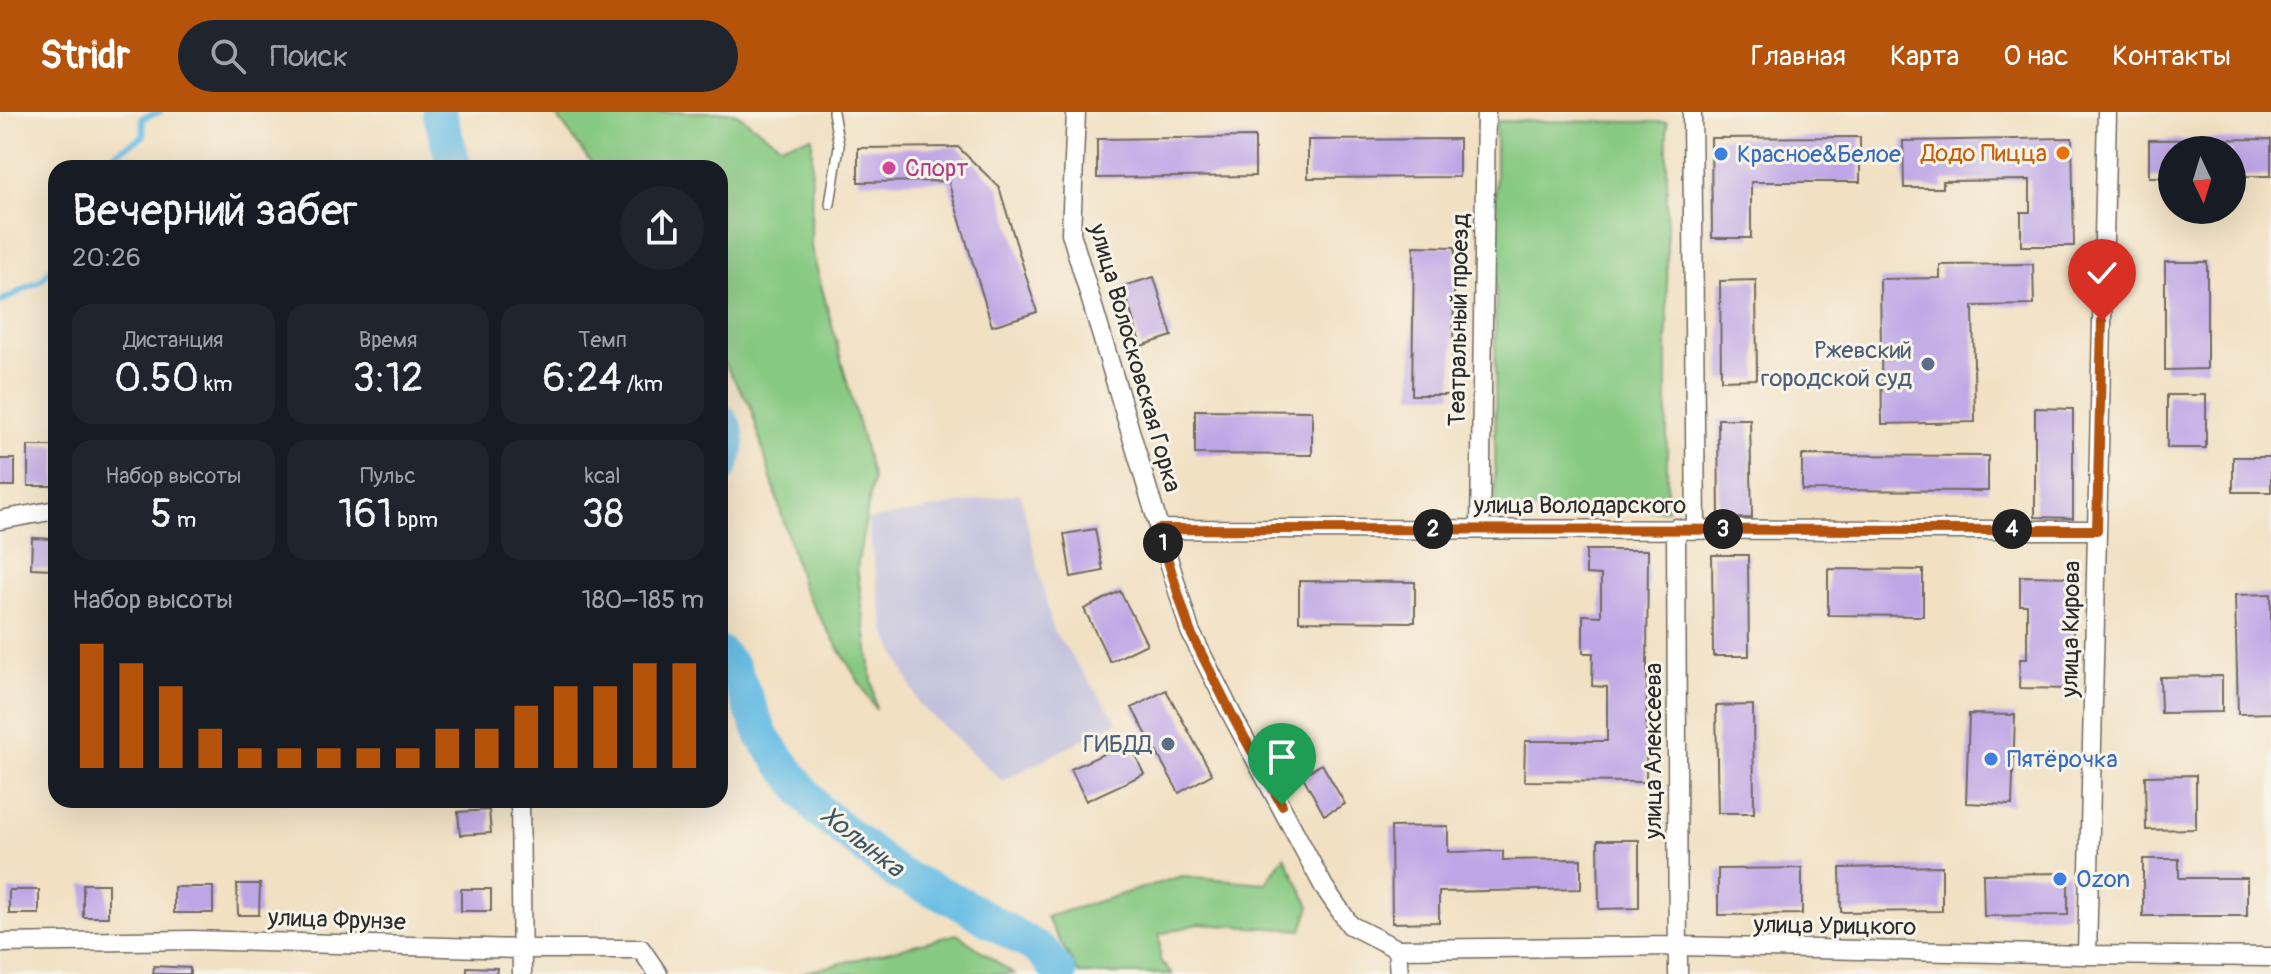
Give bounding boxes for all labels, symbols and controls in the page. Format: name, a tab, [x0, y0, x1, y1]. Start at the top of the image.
search box	[178, 20, 738, 92]
text: Stridr	[40, 32, 130, 80]
icon: search	[206, 34, 250, 78]
text: Поиск	[270, 38, 348, 75]
text: Главная	[1751, 39, 1846, 74]
text: Карта	[1890, 39, 1959, 74]
text: О нас	[2003, 39, 2068, 74]
text: Контакты	[2112, 39, 2231, 74]
north arrow	[2158, 136, 2246, 224]
map controls	[2158, 136, 2246, 224]
place label: Додо Пицца	[1920, 139, 2047, 168]
place label: Красное&Белое	[1737, 140, 1901, 169]
marker: Додо Пицца	[2054, 144, 2072, 162]
marker: Красное&Белое	[1712, 145, 1730, 163]
place label: Спорт	[905, 154, 968, 183]
marker: Спорт	[880, 159, 898, 177]
text: Вечерний забег	[72, 184, 358, 239]
button: share	[620, 186, 704, 270]
street label: Театральный проезд	[1443, 213, 1475, 427]
street label: улица Волосковская Горка	[1083, 220, 1187, 495]
pin	[2068, 239, 2136, 321]
text: 20:26	[72, 242, 141, 274]
icon: check	[2080, 251, 2124, 295]
text: Дистанция	[123, 326, 223, 354]
text: Время	[359, 326, 417, 354]
text: Темп	[578, 326, 627, 354]
place label: Ржевский городской суд	[1761, 336, 1913, 393]
text: 0.50	[114, 354, 199, 403]
text: 3:12	[352, 354, 423, 403]
text: 6:24	[542, 354, 622, 403]
marker: Ржевский городской суд	[1919, 355, 1937, 373]
text: km	[199, 370, 233, 398]
text: /km	[622, 370, 663, 398]
text: Набор высоты	[105, 462, 241, 490]
text: Пульс	[360, 462, 416, 490]
text: kcal	[585, 462, 621, 490]
text: 5	[150, 490, 172, 539]
text: 161	[338, 490, 393, 539]
text: 38	[581, 490, 624, 539]
street label: улица Володарского	[1473, 491, 1686, 520]
text: m	[172, 506, 196, 534]
text: bpm	[393, 506, 438, 534]
pin: 2	[1413, 509, 1453, 549]
pin: 3	[1703, 509, 1743, 549]
pin: 4	[1992, 509, 2032, 549]
text: 2	[1427, 515, 1439, 543]
text: 3	[1717, 515, 1729, 543]
text: 4	[2006, 515, 2018, 543]
pin: 1	[1143, 523, 1183, 563]
text: 1	[1159, 529, 1167, 557]
street label: улица Кирова	[2055, 560, 2087, 699]
text: Набор высоты	[72, 584, 233, 616]
text: 180–185 m	[582, 584, 704, 616]
street label: улица Алексеева	[1639, 663, 1668, 840]
pin	[1248, 723, 1316, 805]
place label: ГИБДД	[1083, 730, 1153, 759]
marker: ГИБДД	[1159, 735, 1177, 753]
icon: arrive	[1260, 735, 1304, 779]
place label: Пятёрочка	[2007, 745, 2118, 774]
marker: Пятёрочка	[1982, 750, 2000, 768]
water label: Холынка	[814, 800, 911, 886]
place label: Ozon	[2076, 865, 2130, 894]
marker: Ozon	[2051, 870, 2069, 888]
street label: улица Фрунзе	[267, 903, 407, 937]
street label: улица Урицкого	[1752, 910, 1917, 942]

